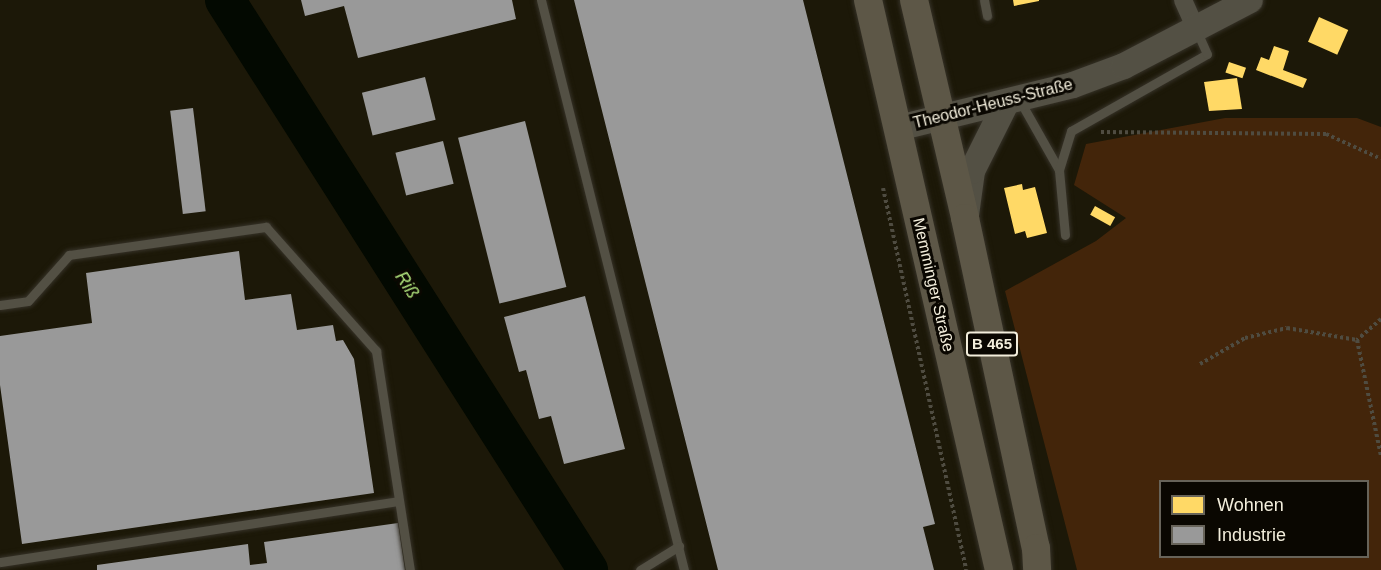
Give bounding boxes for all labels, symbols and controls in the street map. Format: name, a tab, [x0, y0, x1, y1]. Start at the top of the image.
street label: Theodor-Heuss-Straße	[911, 75, 1075, 133]
street label: Memminger Straße	[908, 216, 958, 354]
water label: Riß	[390, 267, 424, 303]
road number: B 465	[965, 332, 1019, 356]
legend	[1159, 480, 1369, 558]
text: Wohnen	[1217, 495, 1284, 515]
text: Industrie	[1217, 525, 1286, 545]

